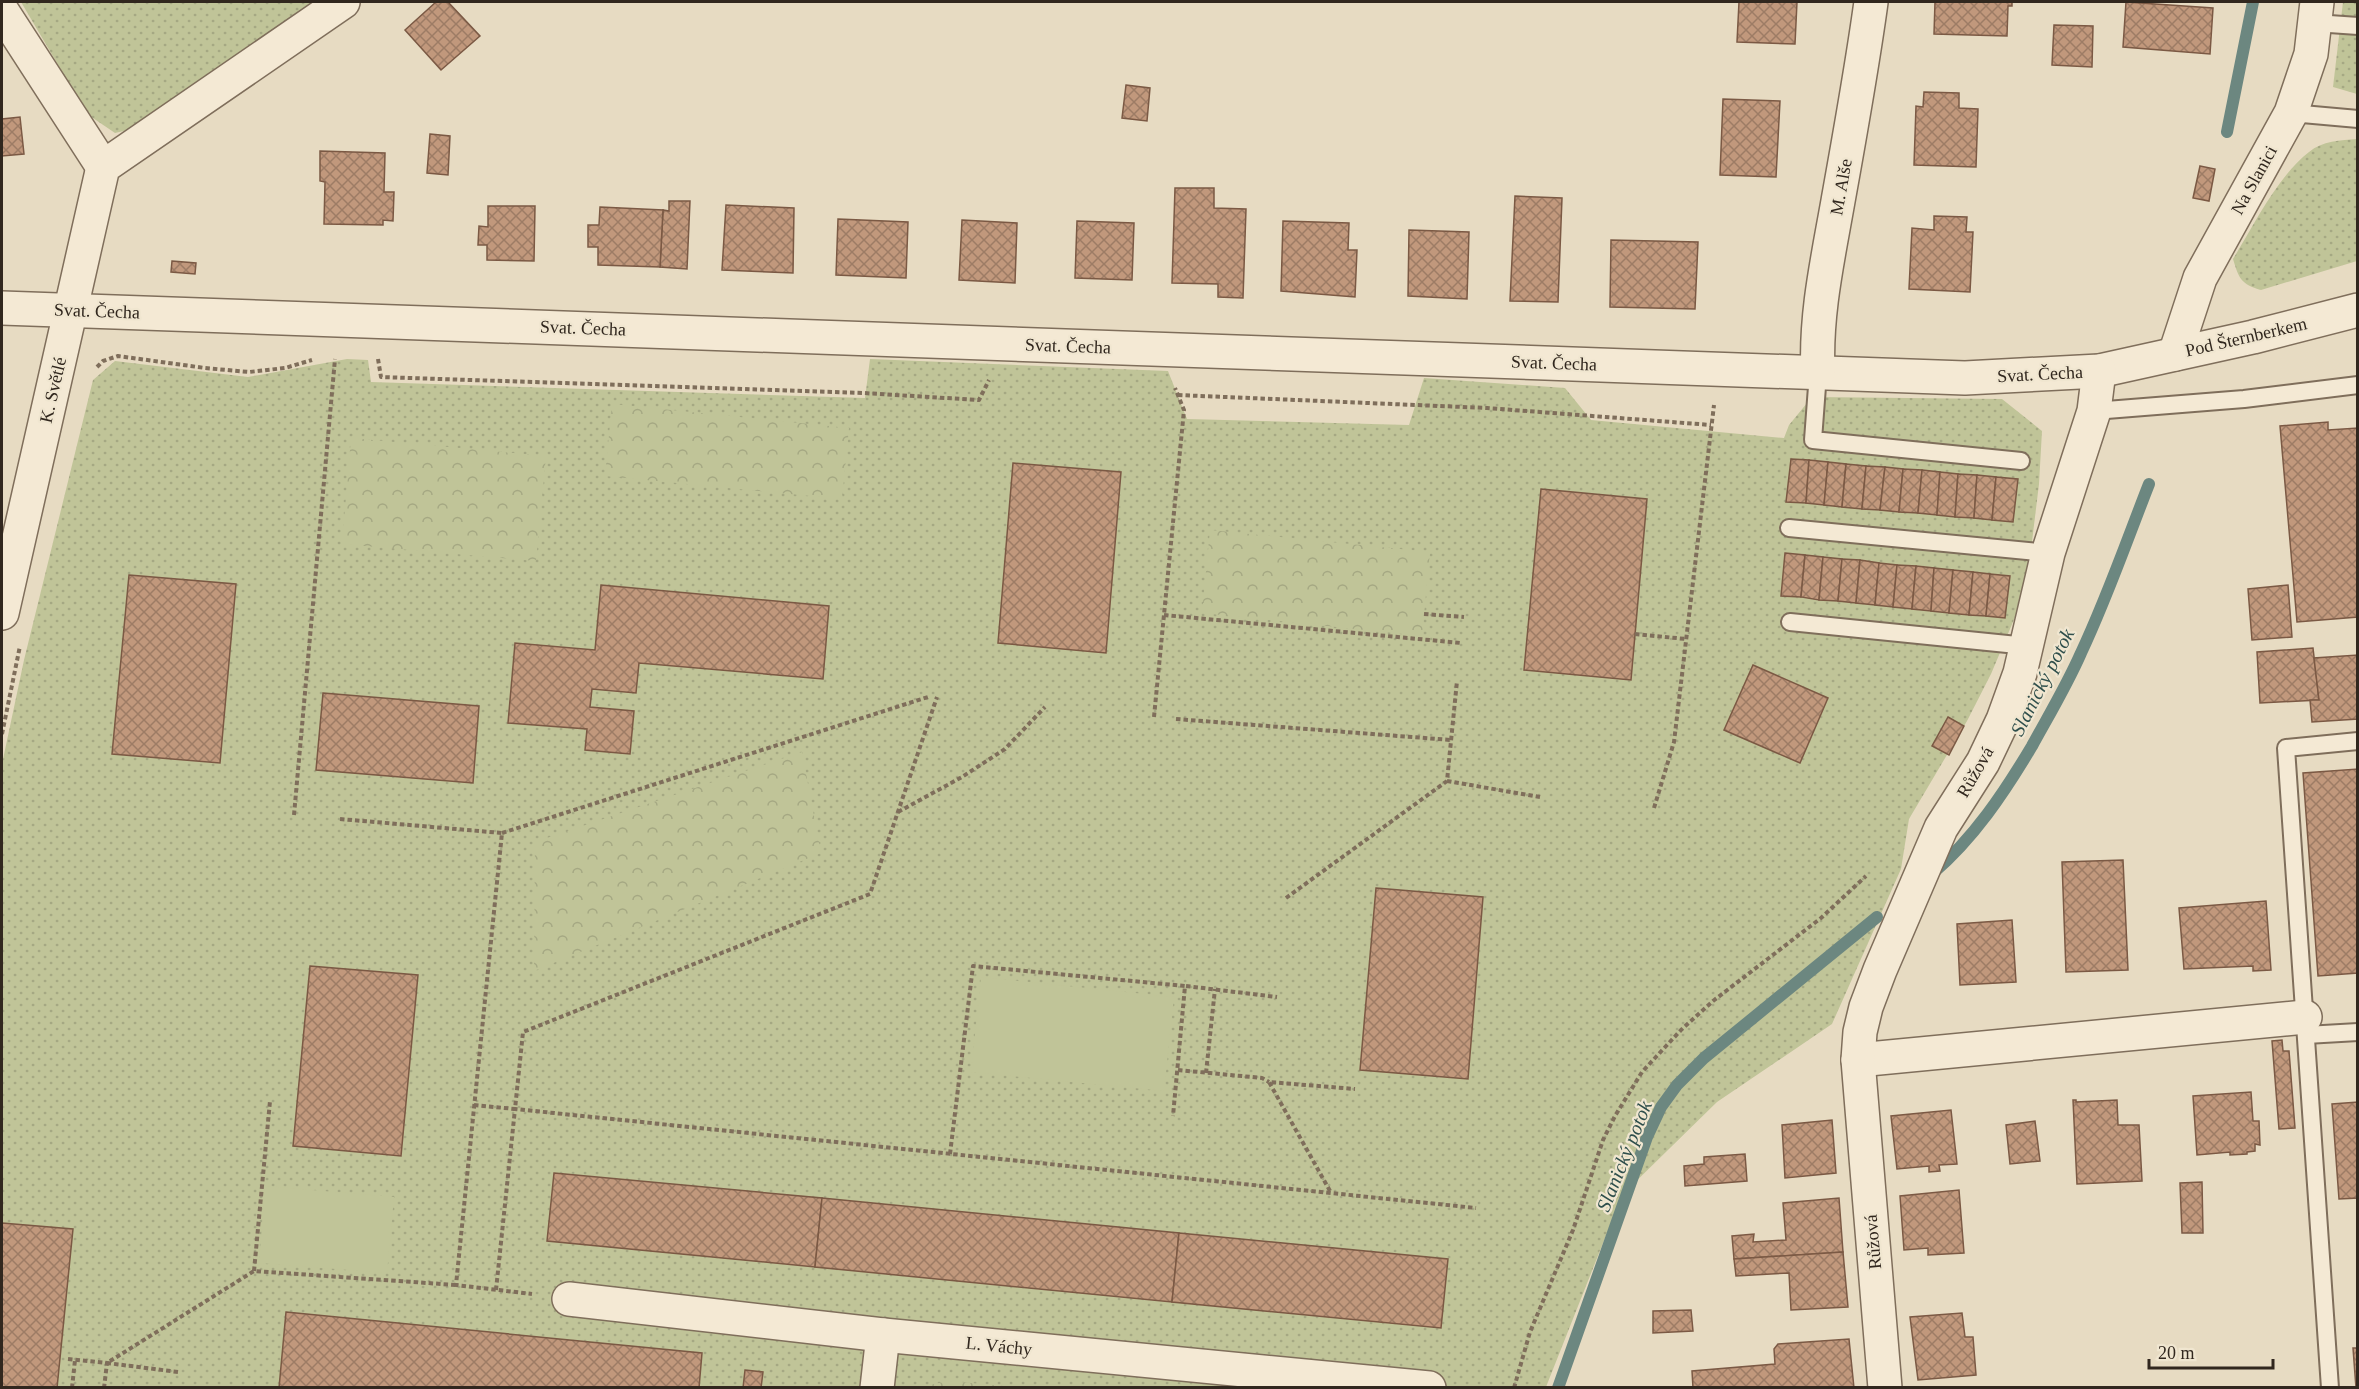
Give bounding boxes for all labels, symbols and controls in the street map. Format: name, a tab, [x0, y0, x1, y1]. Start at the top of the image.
street label: Na Slanici	[2227, 142, 2281, 218]
street label: M. Alše	[1826, 157, 1856, 217]
street label: Svat. Čecha	[54, 299, 140, 322]
street label: Pod Šternberkem	[2183, 312, 2309, 361]
street label: Svat. Čecha	[540, 316, 626, 339]
street label: Svat. Čecha	[1025, 334, 1111, 357]
street label: Svat. Čecha	[1511, 351, 1597, 374]
street label: K. Světlé	[36, 355, 70, 425]
street label: Svat. Čecha	[1996, 361, 2083, 386]
water label: Slanický potok	[2006, 624, 2080, 740]
street label: Růžová	[1953, 743, 1997, 801]
water label: Slanický potok	[1592, 1097, 1657, 1215]
street label: Růžová	[1861, 1214, 1885, 1270]
scale bar	[2149, 1332, 2274, 1370]
street label: L. Váchy	[965, 1333, 1033, 1359]
text: 20 m	[2158, 1343, 2195, 1363]

